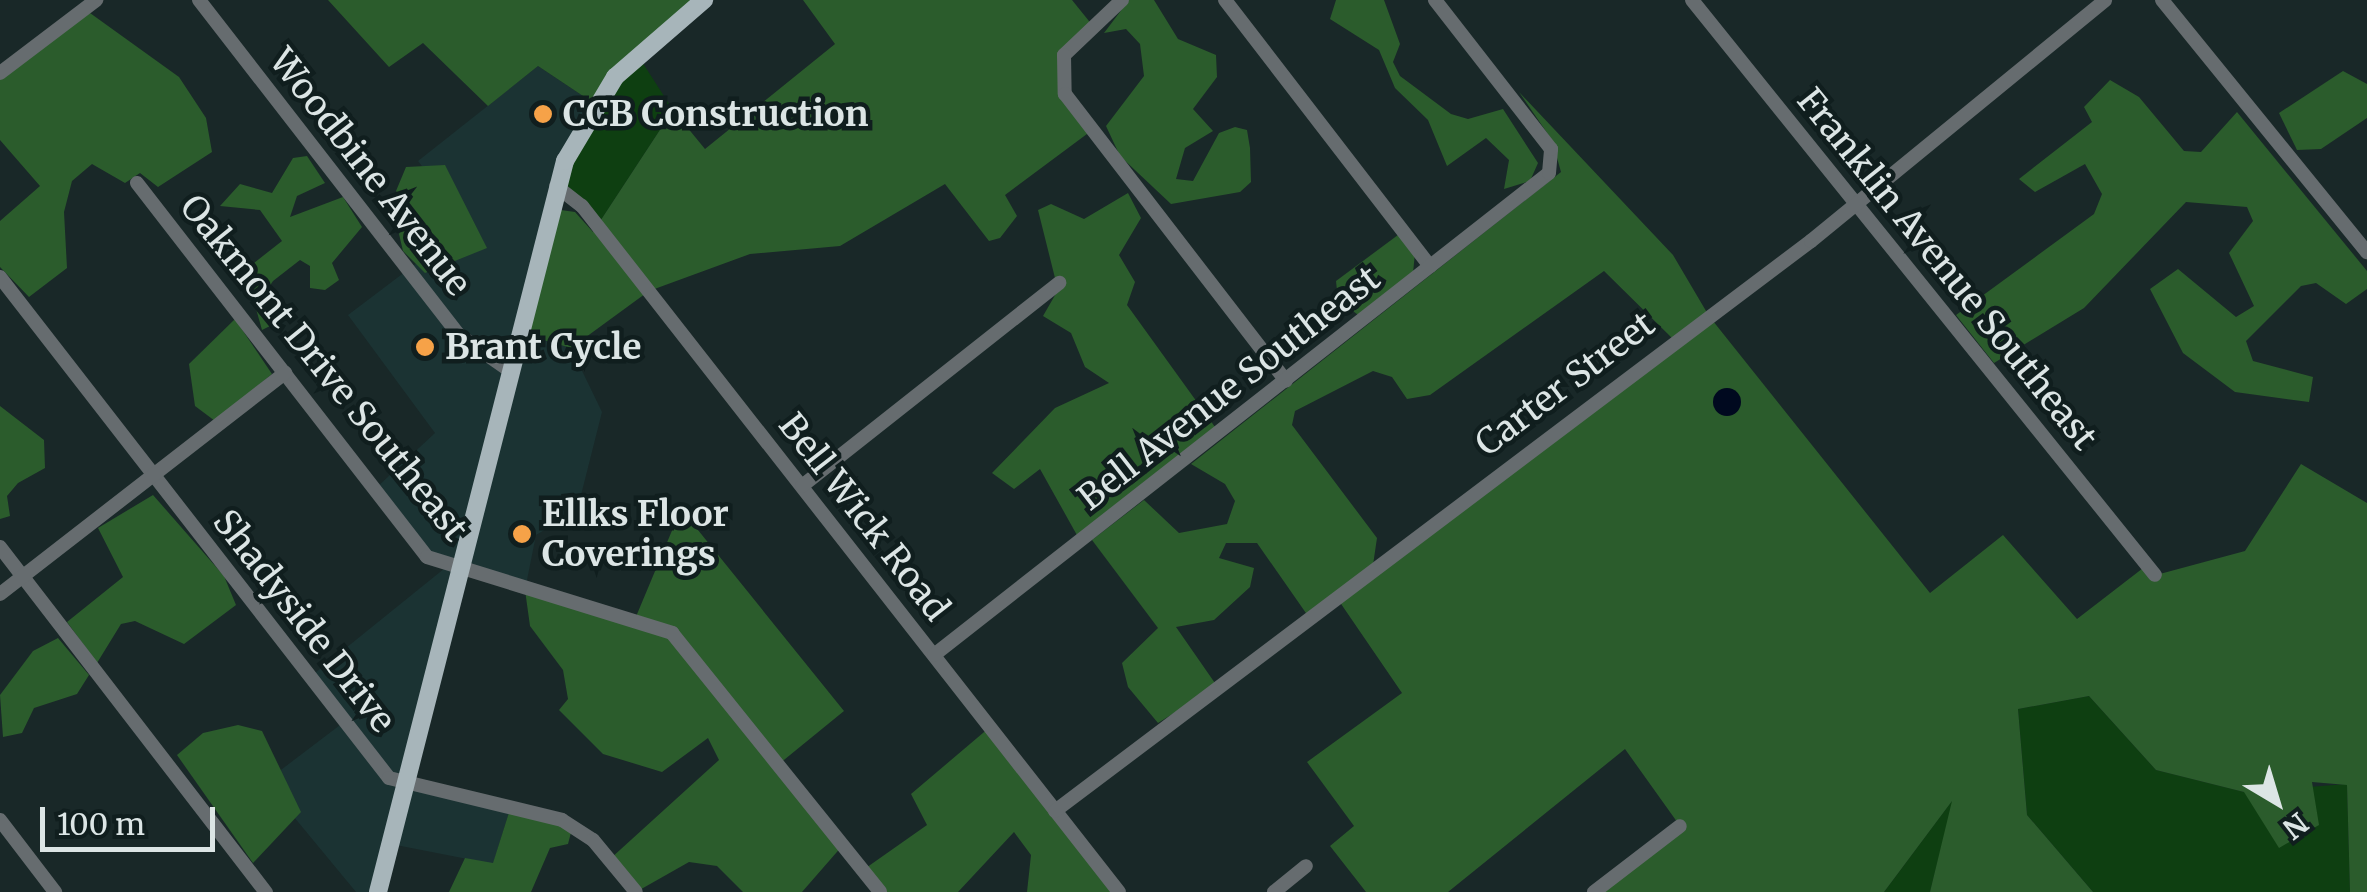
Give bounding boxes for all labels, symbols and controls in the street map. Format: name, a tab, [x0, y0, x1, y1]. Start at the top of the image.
street label: Woodbine Avenue	[261, 40, 479, 304]
street label: Franklin Avenue Southeast	[1788, 80, 2106, 458]
place label: CCB Construction	[563, 93, 868, 135]
marker: CCB Construction	[532, 103, 554, 125]
street label: Oakmont Drive Southeast	[172, 187, 476, 549]
street label: Bell Avenue Southeast	[1070, 257, 1388, 519]
street label: Carter Street	[1467, 303, 1663, 465]
place label: Brant Cycle	[445, 326, 641, 368]
marker: Brant Cycle	[414, 336, 436, 358]
street label: Bell Wick Road	[770, 405, 958, 629]
place label: Ellks Floor Coverings	[542, 493, 729, 575]
street label: Shadyside Drive	[204, 502, 404, 740]
marker: Ellks Floor Coverings	[511, 523, 533, 545]
north arrow	[2227, 752, 2327, 852]
scale bar	[45, 787, 220, 849]
text: 100 m	[57, 805, 145, 843]
text: N	[2276, 805, 2315, 847]

